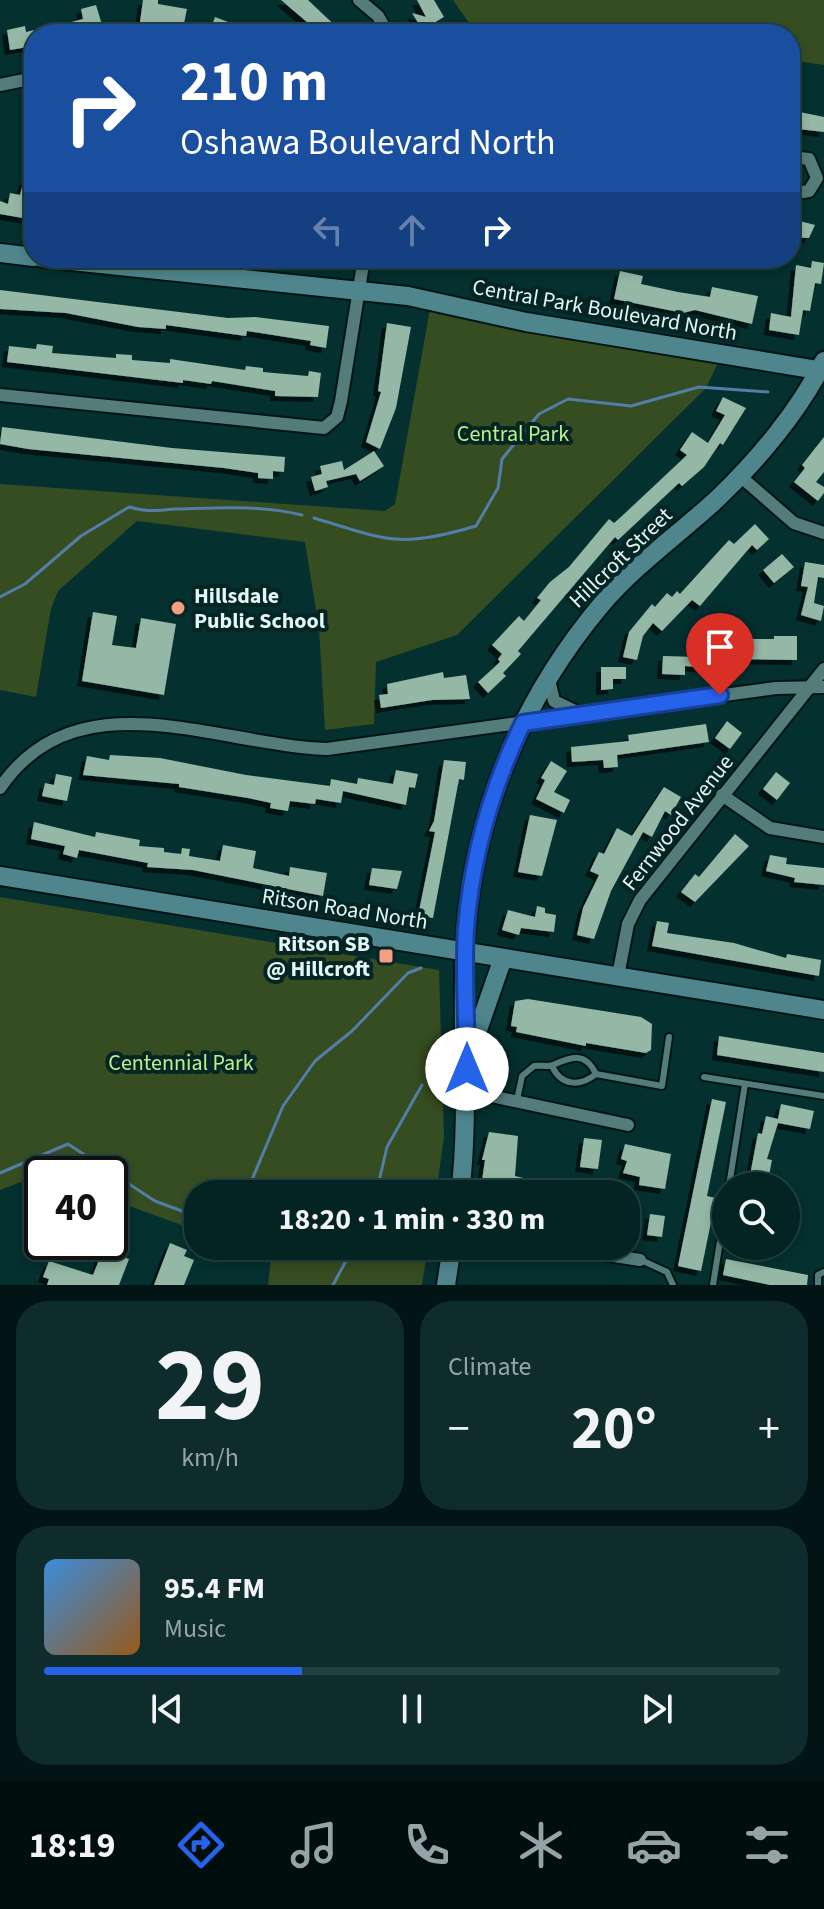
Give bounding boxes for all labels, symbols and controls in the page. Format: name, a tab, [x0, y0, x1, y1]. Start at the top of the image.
text: 210 m	[180, 43, 328, 122]
icon: right	[48, 56, 152, 160]
text: Oshawa Boulevard North	[180, 117, 556, 168]
icon: left	[306, 208, 350, 252]
icon: ahead	[390, 208, 434, 252]
icon: right	[474, 208, 518, 252]
street label: Central Park Boulevard North	[470, 271, 740, 349]
park label: Central Park	[457, 418, 569, 450]
street label: Hillcroft Street	[562, 500, 680, 615]
place label: Hillsdale Public School	[194, 580, 326, 637]
marker: Hillsdale Public School	[169, 599, 187, 617]
pin	[686, 613, 754, 695]
icon: arrive	[698, 625, 742, 669]
street label: Fernwood Avenue	[614, 748, 741, 898]
street label: Ritson Road North	[260, 880, 430, 938]
place label: Ritson SB @ Hillcroft	[266, 928, 370, 985]
marker: Ritson SB @ Hillcroft	[377, 947, 395, 965]
position arrow	[425, 1027, 509, 1111]
park label: Centennial Park	[108, 1047, 254, 1079]
speed limit sign: 40	[24, 1156, 128, 1260]
map controls	[712, 1172, 800, 1260]
button: search	[712, 1172, 800, 1260]
text: 18:20 · 1 min · 330 m	[279, 1198, 545, 1241]
text: 29	[155, 1313, 265, 1461]
text: Climate	[448, 1348, 532, 1385]
text: 20°	[571, 1387, 657, 1472]
text: −	[448, 1398, 470, 1461]
text: +	[758, 1398, 780, 1461]
text: km/h	[181, 1439, 239, 1476]
text: 95.4 FM	[164, 1567, 265, 1610]
text: Music	[164, 1610, 226, 1647]
icon: previous	[145, 1687, 189, 1731]
icon: pause	[390, 1687, 434, 1731]
icon: next	[635, 1687, 679, 1731]
icon: directions	[173, 1817, 229, 1873]
icon: music	[286, 1817, 342, 1873]
icon: phone	[399, 1817, 455, 1873]
icon: climate	[513, 1817, 569, 1873]
icon: car	[626, 1817, 682, 1873]
icon: filters	[739, 1817, 795, 1873]
text: 18:19	[29, 1820, 115, 1871]

